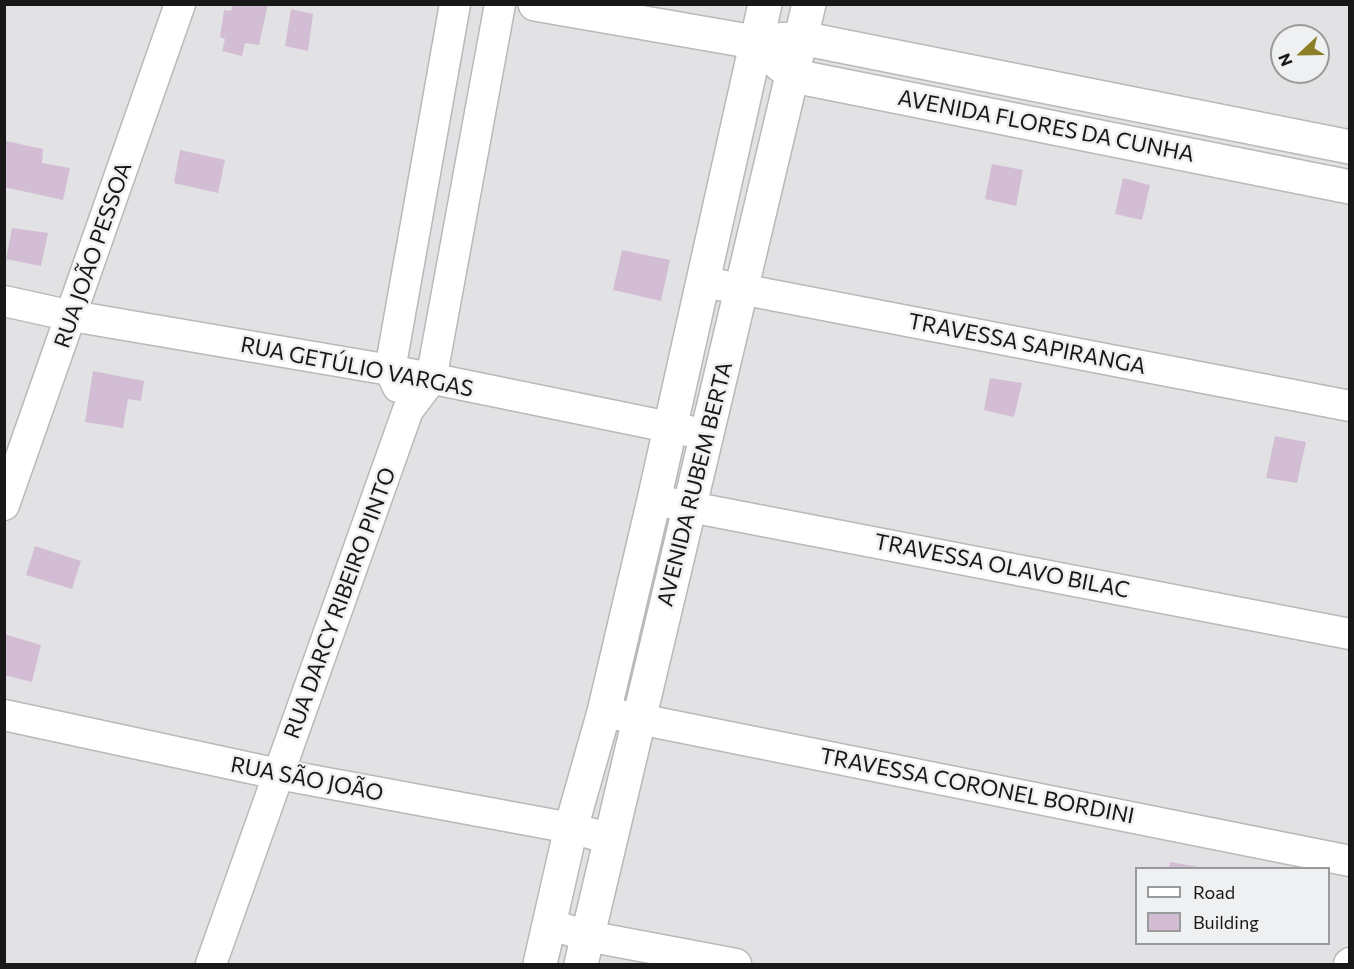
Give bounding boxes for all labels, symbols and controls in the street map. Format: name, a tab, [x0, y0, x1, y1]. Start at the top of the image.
north arrow	[1270, 24, 1330, 84]
text: N	[1274, 51, 1296, 69]
street label: AVENIDA FLORES DA CUNHA	[896, 84, 1196, 168]
street label: RUA JOÃO PESSOA	[49, 159, 137, 351]
street label: TRAVESSA SAPIRANGA	[906, 308, 1148, 380]
street label: RUA GETÚLIO VARGAS	[238, 331, 476, 403]
street label: AVENIDA RUBEM BERTA	[652, 359, 738, 609]
street label: RUA DARCY RIBEIRO PINTO	[279, 464, 401, 742]
street label: TRAVESSA OLAVO BILAC	[872, 528, 1132, 604]
street label: TRAVESSA CORONEL BORDINI	[818, 743, 1136, 829]
street label: RUA SÃO JOÃO	[228, 751, 386, 807]
legend	[1135, 867, 1330, 945]
text: Road	[1193, 881, 1235, 903]
text: Building	[1193, 911, 1259, 933]

